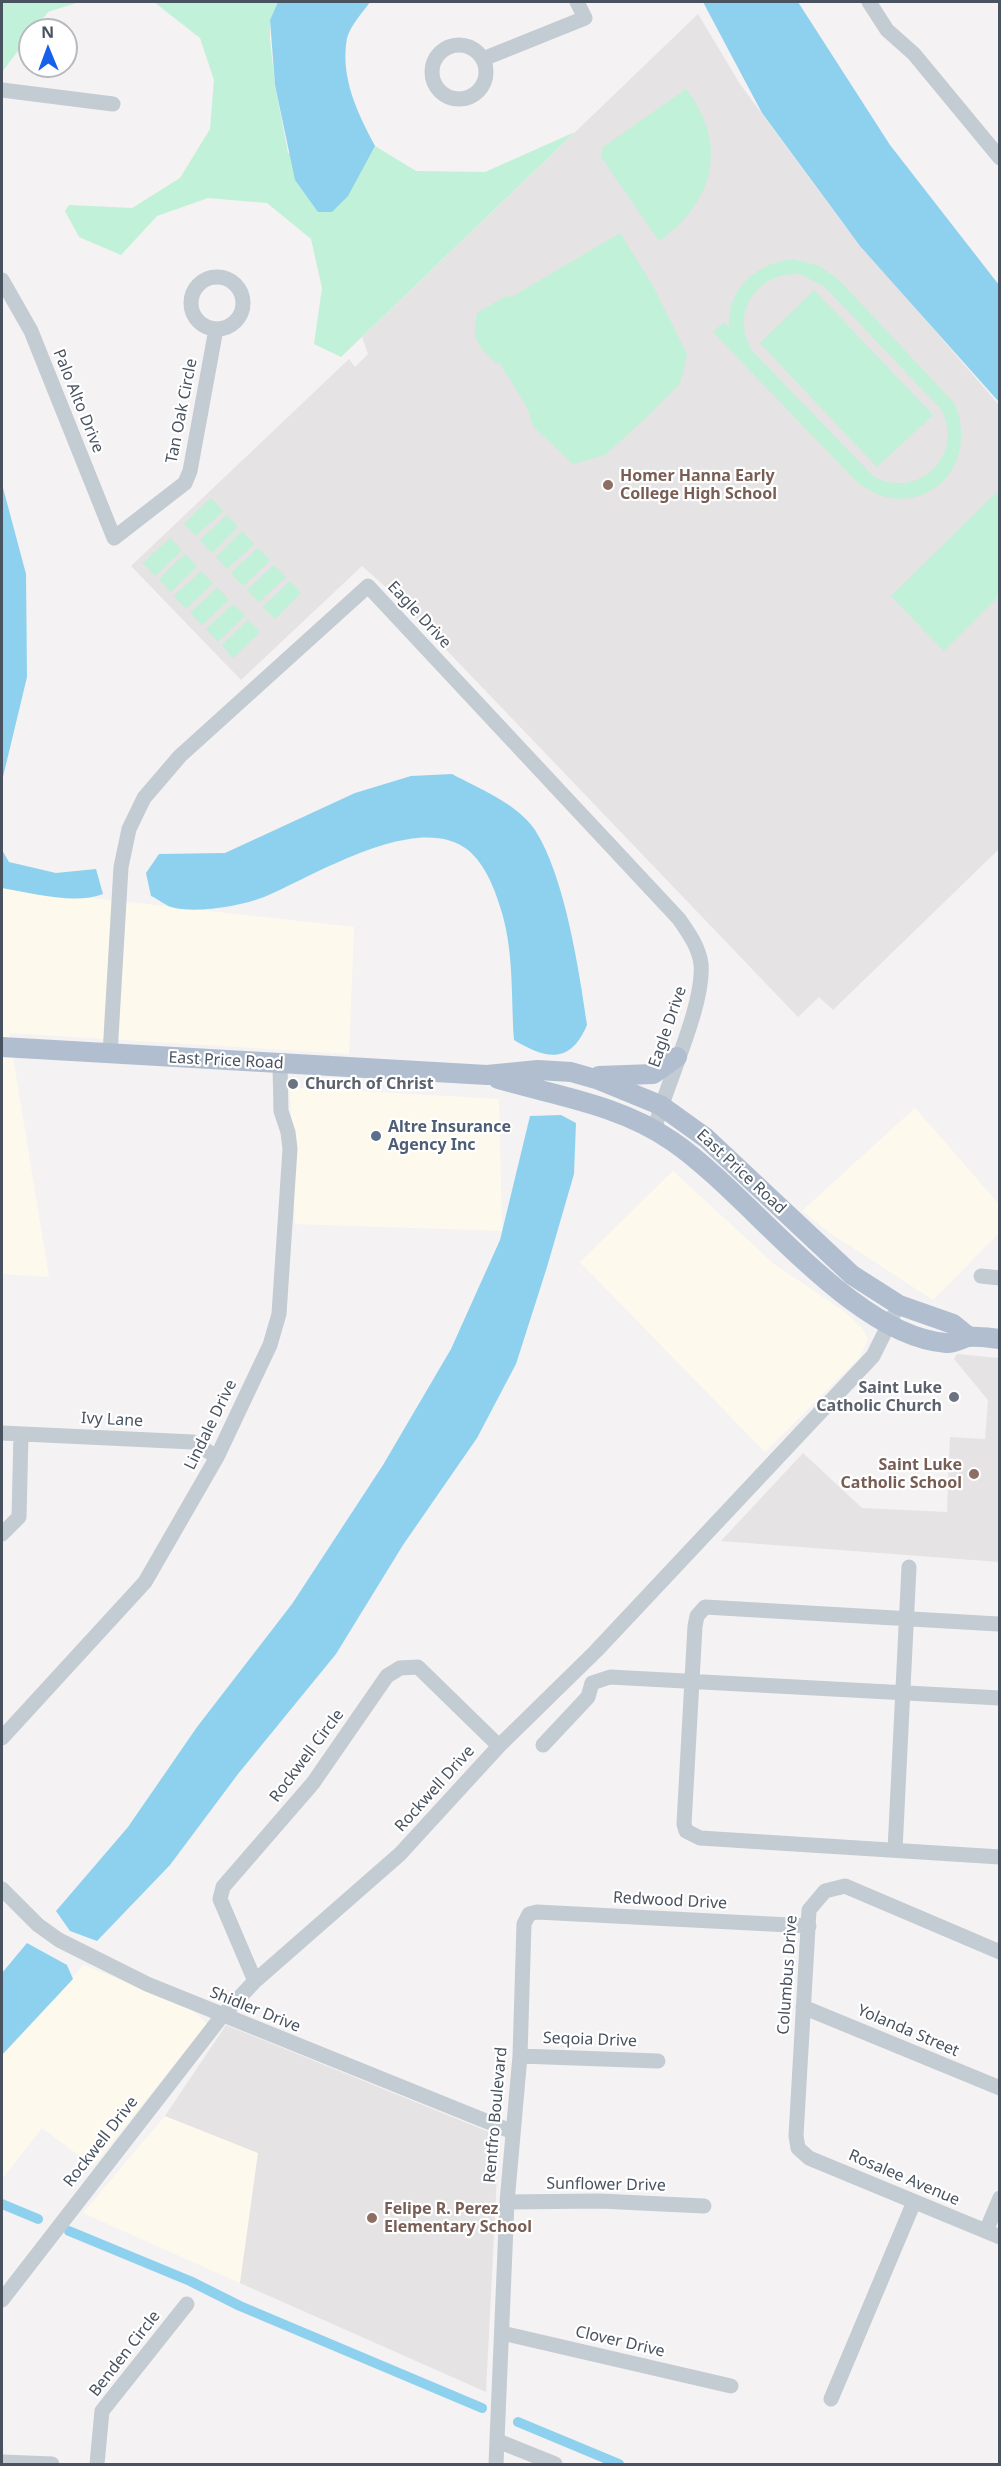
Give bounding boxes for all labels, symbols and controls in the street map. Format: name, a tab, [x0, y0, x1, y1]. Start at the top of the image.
north arrow	[18, 18, 78, 78]
text: N	[41, 21, 54, 43]
street label: Palo Alto Drive	[48, 346, 108, 456]
street label: Tan Oak Circle	[162, 357, 202, 465]
place label: Homer Hanna Early College High School	[620, 466, 777, 504]
marker: Homer Hanna Early College High School	[601, 478, 615, 492]
street label: Eagle Drive	[383, 578, 455, 652]
street label: Eagle Drive	[645, 984, 691, 1070]
street label: East Price Road	[168, 1048, 284, 1074]
place label: Church of Christ	[305, 1074, 434, 1094]
marker: Church of Christ	[286, 1077, 300, 1091]
place label: Altre Insurance Agency Inc	[388, 1117, 511, 1155]
street label: East Price Road	[692, 1126, 790, 1218]
marker: Altre Insurance Agency Inc	[369, 1129, 383, 1143]
street label: Lindale Drive	[181, 1377, 241, 1473]
place label: Saint Luke Catholic Church	[816, 1378, 942, 1416]
marker: Saint Luke Catholic Church	[947, 1390, 961, 1404]
street label: Ivy Lane	[80, 1409, 144, 1431]
place label: Saint Luke Catholic School	[841, 1455, 962, 1493]
marker: Saint Luke Catholic School	[967, 1467, 981, 1481]
street label: Rockwell Circle	[266, 1706, 348, 1806]
street label: Rockwell Drive	[391, 1742, 479, 1836]
street label: Redwood Drive	[612, 1888, 728, 1914]
street label: Columbus Drive	[774, 1915, 802, 2035]
street label: Shidler Drive	[207, 1983, 303, 2037]
street label: Yolanda Street	[854, 2001, 962, 2061]
street label: Seqoia Drive	[543, 2029, 637, 2051]
street label: Rentfro Boulevard	[480, 2046, 512, 2184]
street label: Rockwell Drive	[60, 2093, 142, 2191]
street label: Rosalee Avenue	[846, 2146, 962, 2210]
street label: Sunflower Drive	[546, 2174, 666, 2196]
place label: Felipe R. Perez Elementary School	[384, 2199, 532, 2237]
marker: Felipe R. Perez Elementary School	[365, 2211, 379, 2225]
street label: Benden Circle	[86, 2307, 164, 2401]
street label: Clover Drive	[573, 2322, 667, 2362]

